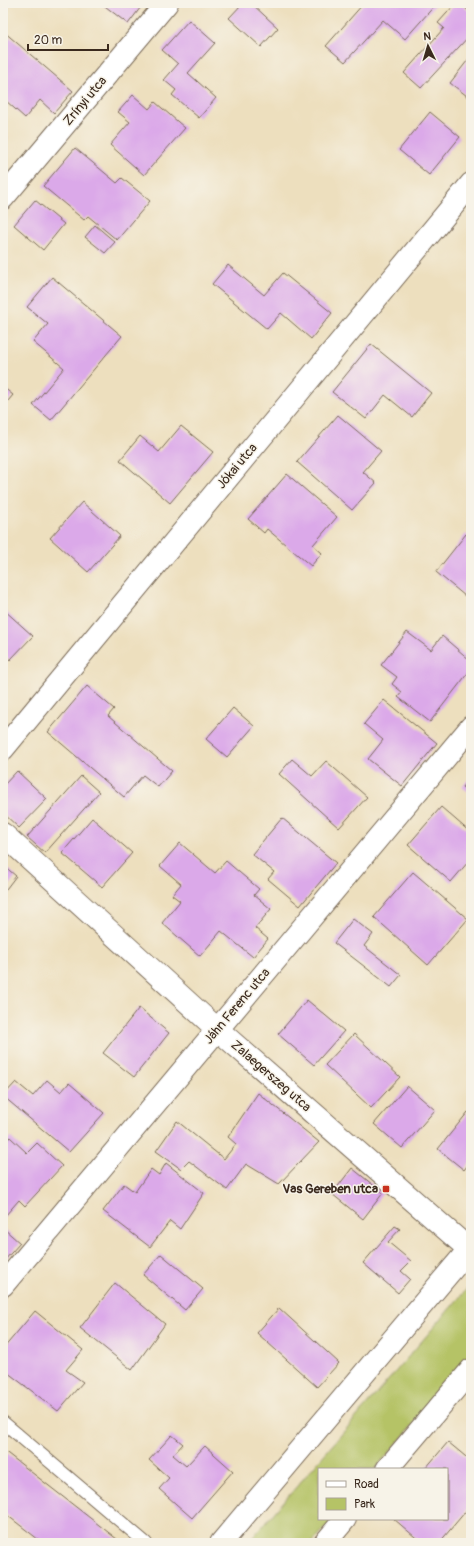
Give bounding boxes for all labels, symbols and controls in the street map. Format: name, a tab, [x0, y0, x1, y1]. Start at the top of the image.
scale bar	[28, 26, 108, 52]
north arrow	[408, 26, 448, 66]
text: N	[423, 30, 432, 43]
text: 20 m	[34, 33, 63, 48]
street label: Zrínyi utca	[60, 73, 110, 129]
street label: Jókai utca	[213, 440, 261, 492]
street label: Jáhn Ferenc utca	[201, 965, 273, 1047]
street label: Zalaegerszeg utca	[228, 1037, 314, 1115]
place label: Vas Gereben utca	[283, 1181, 378, 1197]
marker: Vas Gereben utca	[381, 1184, 391, 1194]
legend	[318, 1468, 448, 1520]
text: Road	[354, 1477, 379, 1492]
text: Park	[354, 1497, 375, 1512]

